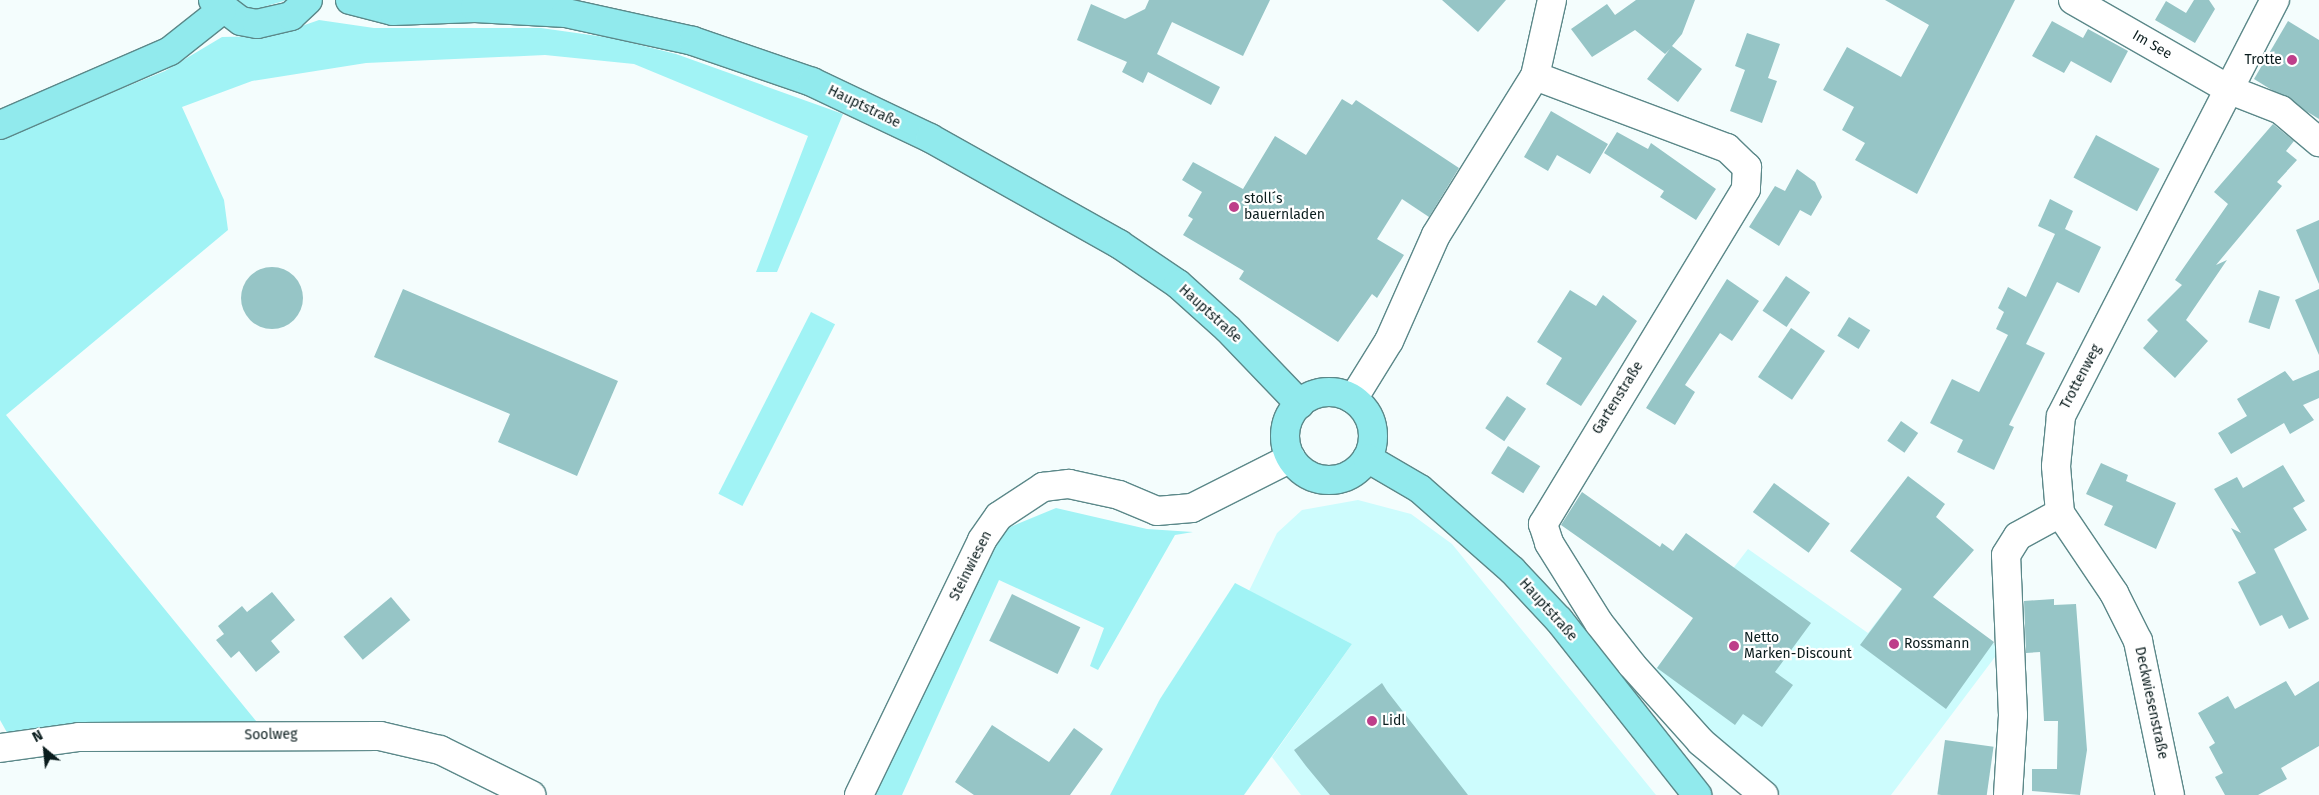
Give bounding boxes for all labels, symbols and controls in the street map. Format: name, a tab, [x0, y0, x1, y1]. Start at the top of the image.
street label: Im See	[2129, 27, 2175, 63]
place label: Trotte	[2244, 52, 2282, 68]
marker: Trotte	[2286, 54, 2298, 66]
street label: Hauptstraße	[825, 82, 903, 132]
place label: stoll´s bauernladen	[1244, 191, 1325, 223]
marker: stoll´s bauernladen	[1228, 201, 1240, 213]
street label: Hauptstraße	[1175, 281, 1245, 347]
street label: Trottenweg	[2057, 342, 2105, 412]
street label: Gartenstraße	[1589, 359, 1647, 437]
street label: Steinwiesen	[946, 528, 996, 604]
street label: Hauptstraße	[1515, 575, 1581, 645]
place label: Netto Marken-Discount	[1744, 630, 1852, 662]
place label: Rossmann	[1904, 636, 1969, 652]
marker: Rossmann	[1888, 638, 1900, 650]
marker: Netto Marken-Discount	[1728, 640, 1740, 652]
street label: Deckwiesenstraße	[2131, 645, 2171, 761]
place label: Lidl	[1382, 713, 1405, 729]
marker: Lidl	[1366, 715, 1378, 727]
north arrow	[20, 725, 70, 775]
street label: Soolweg	[244, 726, 298, 744]
text: N	[30, 727, 46, 746]

